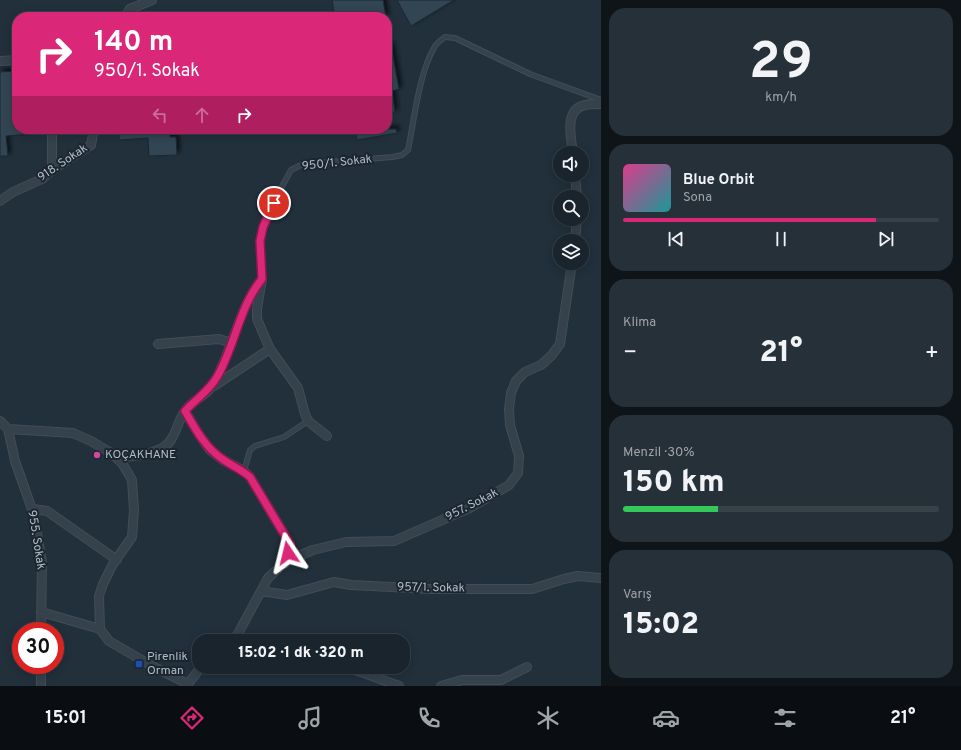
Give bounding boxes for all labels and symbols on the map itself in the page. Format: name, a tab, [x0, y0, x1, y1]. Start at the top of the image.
street label: 918. Sokak	[35, 140, 91, 186]
street label: 950/1. Sokak	[301, 151, 373, 175]
pin	[257, 186, 291, 220]
place label: KOÇAKHANE	[105, 447, 176, 463]
marker: KOÇAKHANE	[92, 450, 102, 460]
street label: 957. Sokak	[443, 485, 501, 525]
street label: 955. Sokak	[23, 509, 49, 571]
position arrow	[267, 532, 309, 574]
street label: 957/1. Sokak	[397, 579, 465, 597]
speed limit sign: 30	[12, 622, 64, 674]
place label: Pirenlik Orman	[147, 649, 188, 679]
marker: Pirenlik Orman	[134, 659, 144, 669]

